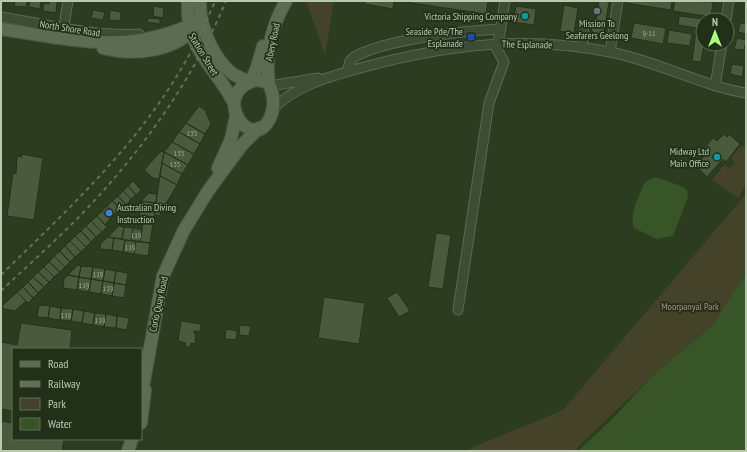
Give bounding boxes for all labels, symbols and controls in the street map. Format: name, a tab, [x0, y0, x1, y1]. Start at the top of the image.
marker: Mission To Seafarers Geelong	[592, 6, 602, 16]
place label: Victoria Shipping Company	[423, 10, 517, 23]
marker: Victoria Shipping Company	[520, 11, 530, 21]
north arrow	[695, 12, 735, 52]
text: N	[712, 15, 718, 29]
street label: North Shore Road	[39, 17, 101, 40]
place label: Mission To Seafarers Geelong	[566, 17, 628, 42]
street label: Abery Road	[262, 22, 283, 62]
place label: Seaside Pde/The Esplanade	[406, 25, 463, 50]
house number: 9-11	[642, 28, 656, 38]
street label: Station Street	[186, 31, 221, 78]
marker: Seaside Pde/The Esplanade	[466, 32, 476, 42]
street label: The Esplanade	[502, 38, 552, 51]
house number: 135	[187, 128, 197, 138]
place label: Midway Ltd Main Office	[670, 145, 709, 170]
house number: 135	[174, 148, 184, 158]
marker: Midway Ltd Main Office	[712, 152, 722, 162]
house number: 135	[170, 159, 180, 169]
place label: Australian Diving Instruction	[117, 201, 176, 226]
marker: Australian Diving Instruction	[104, 208, 114, 218]
house number: 119	[131, 230, 142, 240]
house number: 119	[125, 242, 136, 252]
house number: 119	[93, 269, 104, 279]
street label: Corio Quay Road	[146, 275, 171, 333]
house number: 119	[79, 280, 90, 290]
house number: 119	[103, 283, 114, 293]
park label: Moorpanyal Park	[661, 300, 719, 313]
house number: 119	[61, 310, 72, 320]
house number: 119	[95, 315, 106, 325]
legend	[12, 348, 142, 440]
text: Road	[48, 356, 68, 371]
text: Railway	[48, 376, 81, 391]
text: Park	[48, 396, 66, 411]
text: Water	[48, 416, 73, 431]

